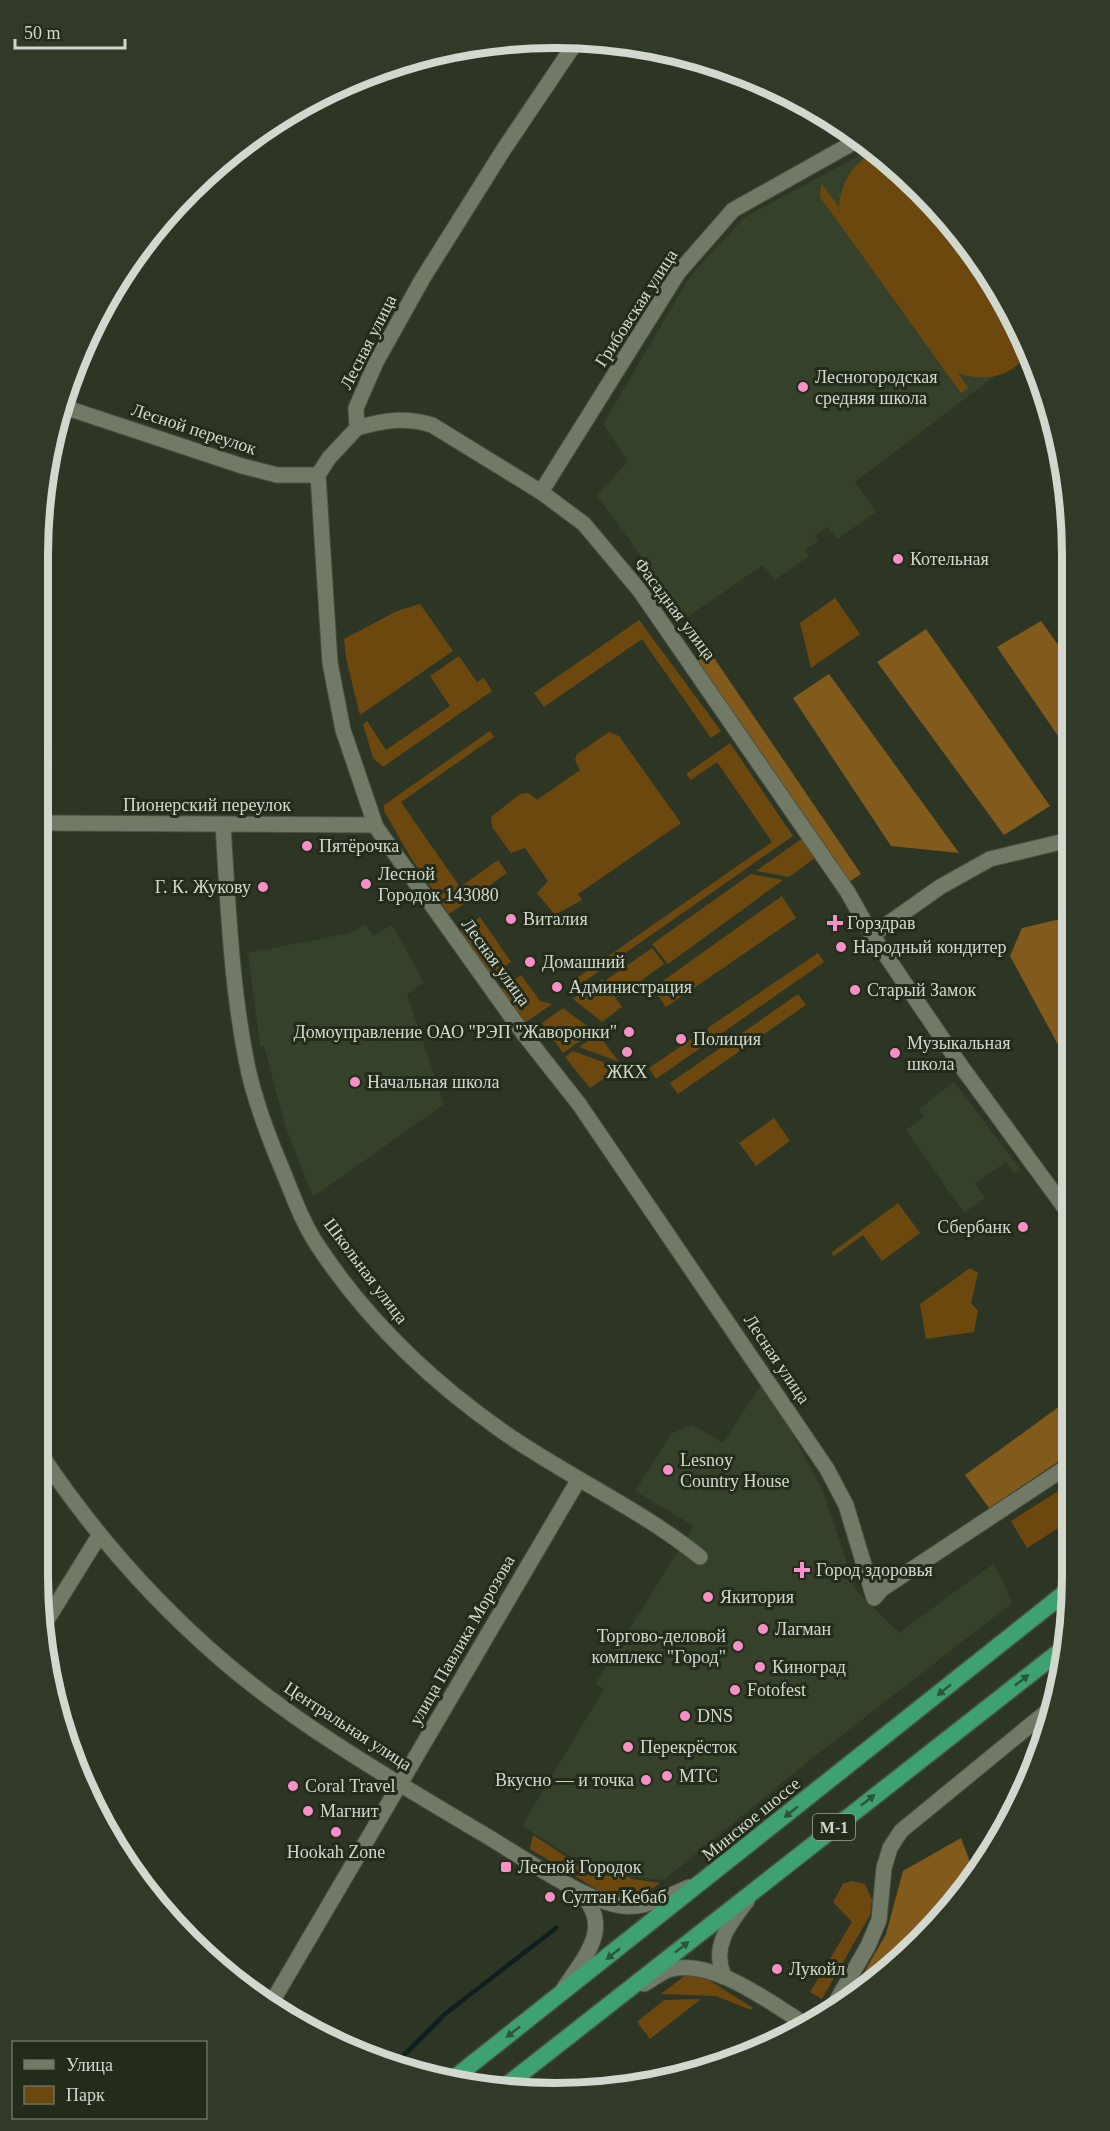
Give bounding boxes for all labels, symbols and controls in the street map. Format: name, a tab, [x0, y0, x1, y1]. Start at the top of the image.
scale bar	[15, 12, 124, 50]
text: 50 m	[24, 23, 61, 43]
street label: Грибовская улица	[591, 245, 681, 371]
street label: Лесная улица	[336, 291, 400, 393]
place label: Лесногородская средняя школа	[815, 367, 937, 408]
marker: Лесногородская средняя школа	[796, 380, 810, 394]
street label: Лесной переулок	[129, 399, 259, 459]
place label: Котельная	[910, 549, 989, 569]
marker: Котельная	[891, 552, 905, 566]
street label: Фасадная улица	[630, 554, 720, 664]
street label: Пионерский переулок	[123, 795, 291, 815]
place label: Пятёрочка	[319, 836, 399, 856]
marker: Пятёрочка	[300, 839, 314, 853]
place label: Лесной Городок 143080	[378, 864, 499, 905]
place label: Г. К. Жукову	[155, 877, 251, 897]
marker: Лесной Городок 143080	[359, 877, 373, 891]
marker: Г. К. Жукову	[256, 880, 270, 894]
place label: Виталия	[523, 909, 588, 929]
marker: Виталия	[504, 912, 518, 926]
place label: Горздрав	[847, 913, 915, 933]
street label: Лесная улица	[458, 914, 534, 1010]
marker: Горздрав	[828, 916, 842, 930]
place label: Народный кондитер	[853, 937, 1007, 957]
marker: Народный кондитер	[834, 940, 848, 954]
place label: Домашний	[542, 952, 625, 972]
marker: Домашний	[523, 955, 537, 969]
place label: Администрация	[569, 977, 692, 997]
marker: Администрация	[550, 980, 564, 994]
place label: Старый Замок	[867, 980, 976, 1000]
marker: Старый Замок	[848, 983, 862, 997]
place label: Домоуправление ОАО "РЭП "Жаворонки"	[294, 1022, 617, 1042]
marker: Домоуправление ОАО "РЭП "Жаворонки"	[622, 1025, 636, 1039]
place label: Полиция	[693, 1029, 761, 1049]
marker: Полиция	[674, 1032, 688, 1046]
place label: Музыкальная школа	[907, 1033, 1010, 1074]
marker: ЖКХ	[620, 1045, 634, 1059]
marker: Музыкальная школа	[888, 1046, 902, 1060]
place label: ЖКХ	[606, 1062, 648, 1082]
place label: Начальная школа	[367, 1072, 500, 1092]
marker: Начальная школа	[348, 1075, 362, 1089]
street label: Школьная улица	[320, 1214, 412, 1328]
place label: Сбербанк	[937, 1217, 1011, 1237]
marker: Сбербанк	[1016, 1220, 1030, 1234]
street label: Лесная улица	[740, 1311, 814, 1407]
place label: Lesnoy Country House	[680, 1450, 790, 1491]
marker: Lesnoy Country House	[661, 1463, 675, 1477]
street label: улица Павлика Морозова	[405, 1552, 519, 1728]
place label: Город здоровья	[816, 1560, 933, 1580]
marker: Город здоровья	[793, 1561, 811, 1579]
place label: Якитория	[720, 1587, 794, 1607]
marker: Якитория	[701, 1590, 715, 1604]
place label: Лагман	[775, 1619, 832, 1639]
marker: Лагман	[756, 1622, 770, 1636]
place label: Торгово-деловой комплекс "Город"	[592, 1626, 726, 1667]
marker: Торгово-деловой комплекс "Город"	[731, 1639, 745, 1653]
place label: Киноград	[772, 1657, 846, 1677]
marker: Киноград	[753, 1660, 767, 1674]
one-way arrow	[1014, 1674, 1030, 1686]
street label: Центральная улица	[281, 1677, 415, 1775]
place label: Fotofest	[747, 1680, 806, 1700]
marker: Fotofest	[728, 1683, 742, 1697]
one-way arrow	[936, 1684, 952, 1697]
place label: DNS	[697, 1706, 733, 1726]
marker: DNS	[678, 1709, 692, 1723]
place label: Перекрёсток	[640, 1737, 737, 1757]
marker: Перекрёсток	[621, 1740, 635, 1754]
place label: МТС	[679, 1766, 718, 1786]
marker: МТС	[660, 1769, 674, 1783]
place label: Вкусно — и точка	[495, 1770, 634, 1790]
marker: Вкусно — и точка	[639, 1773, 653, 1787]
street label: Минское шоссе	[698, 1773, 804, 1865]
place label: Coral Travel	[305, 1776, 396, 1796]
marker: Coral Travel	[286, 1779, 300, 1793]
one-way arrow	[860, 1793, 876, 1806]
place label: Магнит	[320, 1801, 379, 1821]
marker: Магнит	[301, 1804, 315, 1818]
one-way arrow	[784, 1805, 799, 1818]
road number: М-1	[813, 1814, 855, 1840]
marker: Hookah Zone	[329, 1825, 343, 1839]
place label: Hookah Zone	[287, 1842, 385, 1862]
place label: Лесной Городок	[518, 1857, 642, 1877]
marker: Лесной Городок	[499, 1860, 513, 1874]
place label: Султан Кебаб	[562, 1887, 667, 1907]
marker: Султан Кебаб	[543, 1890, 557, 1904]
one-way arrow	[674, 1940, 690, 1953]
one-way arrow	[605, 1947, 620, 1959]
place label: Лукойл	[789, 1959, 845, 1979]
marker: Лукойл	[770, 1962, 784, 1976]
one-way arrow	[505, 2026, 521, 2039]
legend	[12, 2041, 207, 2119]
text: Улица	[66, 2055, 113, 2075]
text: Парк	[66, 2085, 105, 2105]

